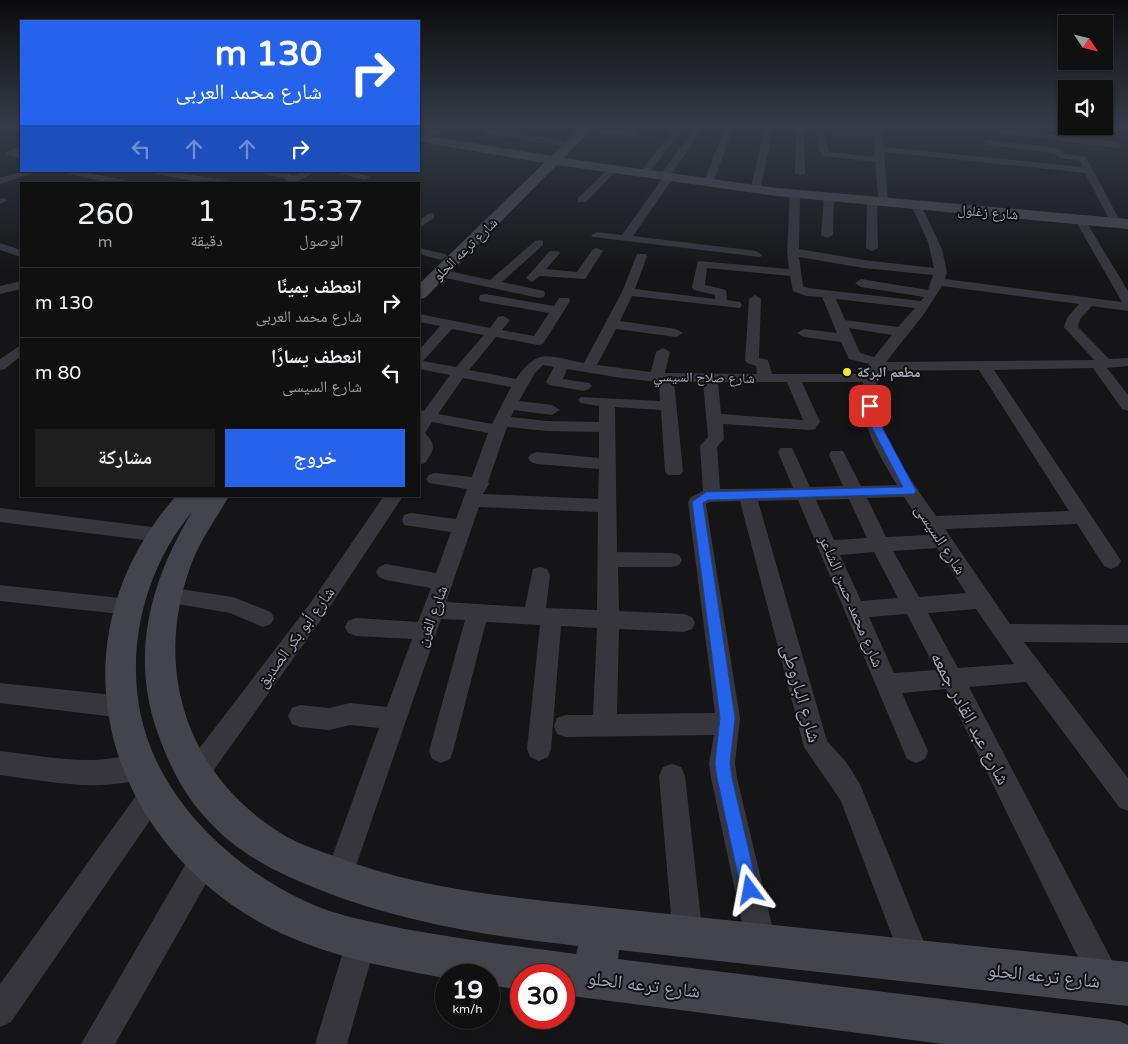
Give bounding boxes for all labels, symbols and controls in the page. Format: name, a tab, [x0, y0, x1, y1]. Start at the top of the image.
north arrow	[1058, 15, 1112, 70]
map controls	[1058, 15, 1113, 135]
text: 130 m	[215, 33, 322, 75]
icon: right	[340, 40, 405, 105]
text: شارع محمد العربى	[175, 79, 322, 105]
button: sound	[1058, 80, 1113, 135]
icon: left	[127, 135, 155, 163]
icon: ahead	[180, 135, 208, 163]
icon: ahead	[233, 135, 261, 163]
icon: right	[286, 135, 314, 163]
text: 1	[197, 193, 216, 230]
text: 15:37	[280, 193, 363, 230]
text: 260	[77, 196, 133, 233]
street label: شارع زغلول	[957, 201, 1019, 225]
street label: شارع ترعه الحلو	[429, 214, 502, 285]
text: دقيقة	[190, 231, 223, 251]
text: الوصول	[299, 231, 344, 251]
text: m	[98, 232, 113, 252]
text: انعطف يمينًا	[276, 276, 362, 298]
icon: right	[377, 289, 405, 317]
text: 130 m	[35, 292, 93, 314]
text: شارع محمد العربى	[255, 307, 362, 327]
text: انعطف يسارًا	[271, 346, 362, 368]
icon: left	[377, 359, 405, 387]
text: 80 m	[35, 362, 81, 384]
place label: مطعم البركة	[857, 364, 921, 382]
marker: مطعم البركة	[841, 366, 853, 378]
street label: شارع صلاح السيسي	[653, 368, 755, 389]
text: شارع السيسى	[282, 377, 362, 397]
pin	[849, 385, 891, 427]
icon: arrive	[856, 392, 884, 420]
button: مشاركة	[35, 429, 215, 487]
button: خروج	[225, 429, 405, 487]
street label: شارع السيسى	[910, 501, 970, 578]
street label: شارع محمد حسن الشاعر	[814, 531, 888, 670]
street label: شارع أبو بكر الصديق	[253, 583, 339, 692]
street label: شارع الفرن	[412, 583, 452, 650]
street label: شارع الباروطى	[776, 641, 826, 745]
street label: شارع عبد القادر جمعه	[926, 648, 1014, 789]
position arrow	[723, 863, 775, 915]
street label: شارع ترعه الحلو	[986, 959, 1101, 993]
speed limit sign: 30	[510, 964, 575, 1029]
street label: شارع ترعه الحلو	[586, 967, 701, 1003]
text: 19	[452, 975, 483, 1005]
text: km/h	[452, 1002, 483, 1016]

